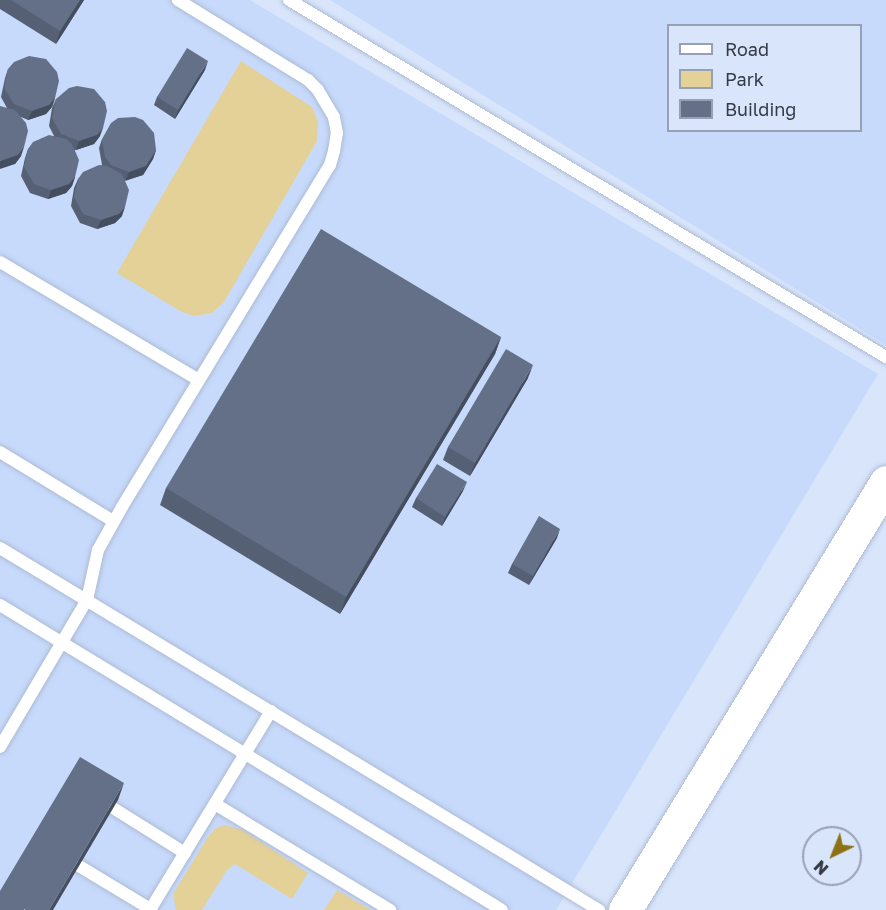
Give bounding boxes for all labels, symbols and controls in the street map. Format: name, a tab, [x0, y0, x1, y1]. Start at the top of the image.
legend	[667, 24, 862, 132]
text: Road	[725, 38, 769, 60]
text: Park	[725, 68, 764, 90]
text: Building	[725, 98, 796, 120]
north arrow	[802, 826, 862, 886]
text: N	[810, 856, 832, 879]

